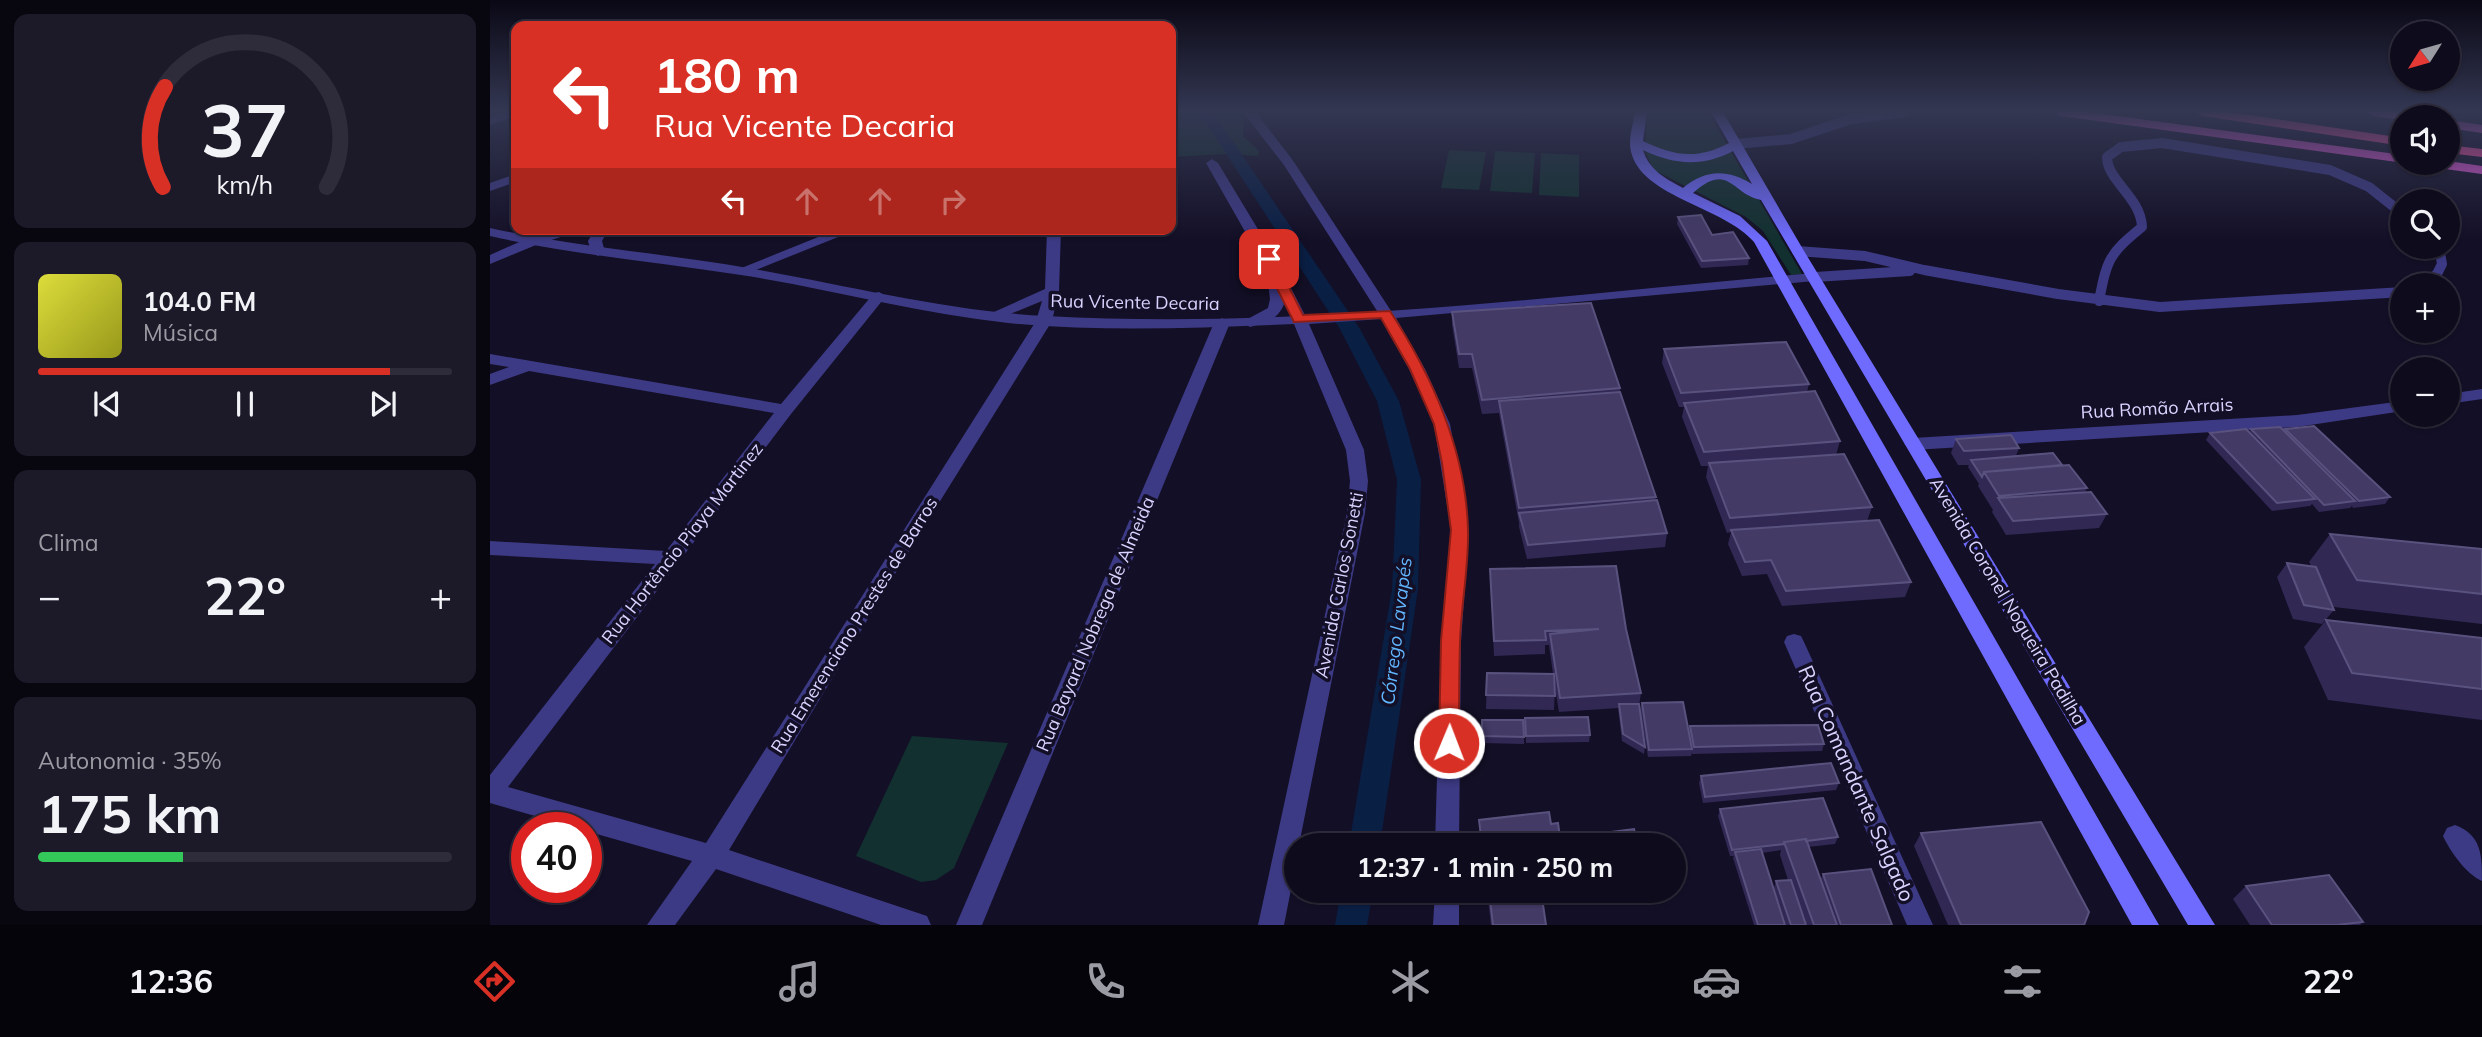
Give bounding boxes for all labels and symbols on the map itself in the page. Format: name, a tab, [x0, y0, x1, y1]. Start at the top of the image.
north arrow	[2390, 21, 2460, 91]
pin	[1239, 229, 1299, 289]
street label: Rua Vicente Decaria	[1050, 289, 1220, 315]
street label: Rua Romão Arrais	[2080, 393, 2234, 423]
street label: Rua Hortêncio Piaya Martinez	[596, 438, 768, 648]
street label: Avenida Coronel Nogueira Padilha	[1925, 473, 2091, 729]
street label: Avenida Carlos Sonetti	[1310, 490, 1368, 680]
street label: Rua Emerenciano Prestes de Barros	[765, 493, 943, 757]
street label: Rua Bayard Nobrega de Almeida	[1031, 493, 1159, 755]
water label: Córrego Lavapés	[1375, 556, 1417, 706]
street label: Rua Comandante Salgado	[1793, 661, 1921, 905]
position arrow	[1412, 706, 1486, 780]
speed limit sign: 40	[511, 812, 602, 903]

